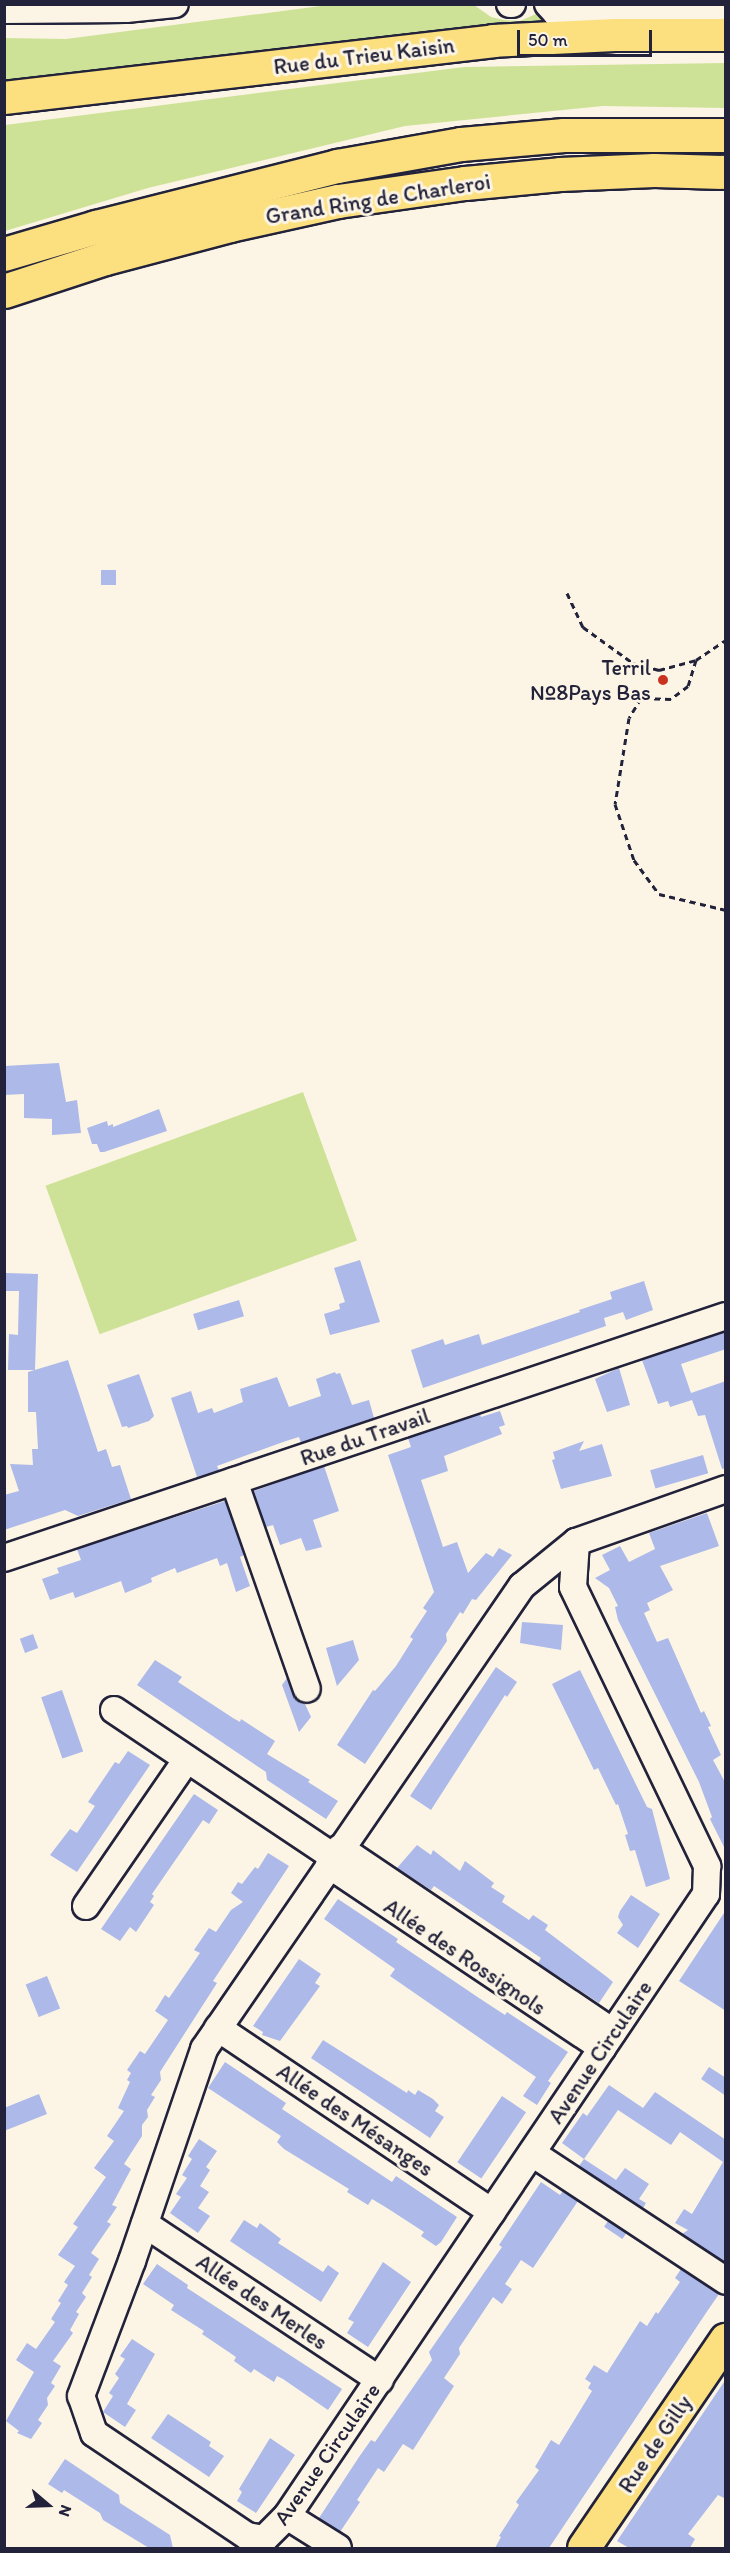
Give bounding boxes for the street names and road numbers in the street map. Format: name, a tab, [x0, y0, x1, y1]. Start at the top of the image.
street label: Rue du Trieu Kaisin	[273, 32, 455, 80]
street label: Grand Ring de Charleroi	[264, 168, 492, 230]
street label: Rue du Travail	[297, 1403, 433, 1471]
street label: Allée des Rossignols	[379, 1893, 551, 2021]
street label: Avenue Circulaire	[542, 1976, 658, 2128]
street label: Allée des Mésanges	[272, 2058, 438, 2182]
street label: Allée des Merles	[191, 2248, 333, 2356]
street label: Avenue Circulaire	[268, 2378, 386, 2530]
street label: Rue de Gilly	[613, 2390, 697, 2498]

